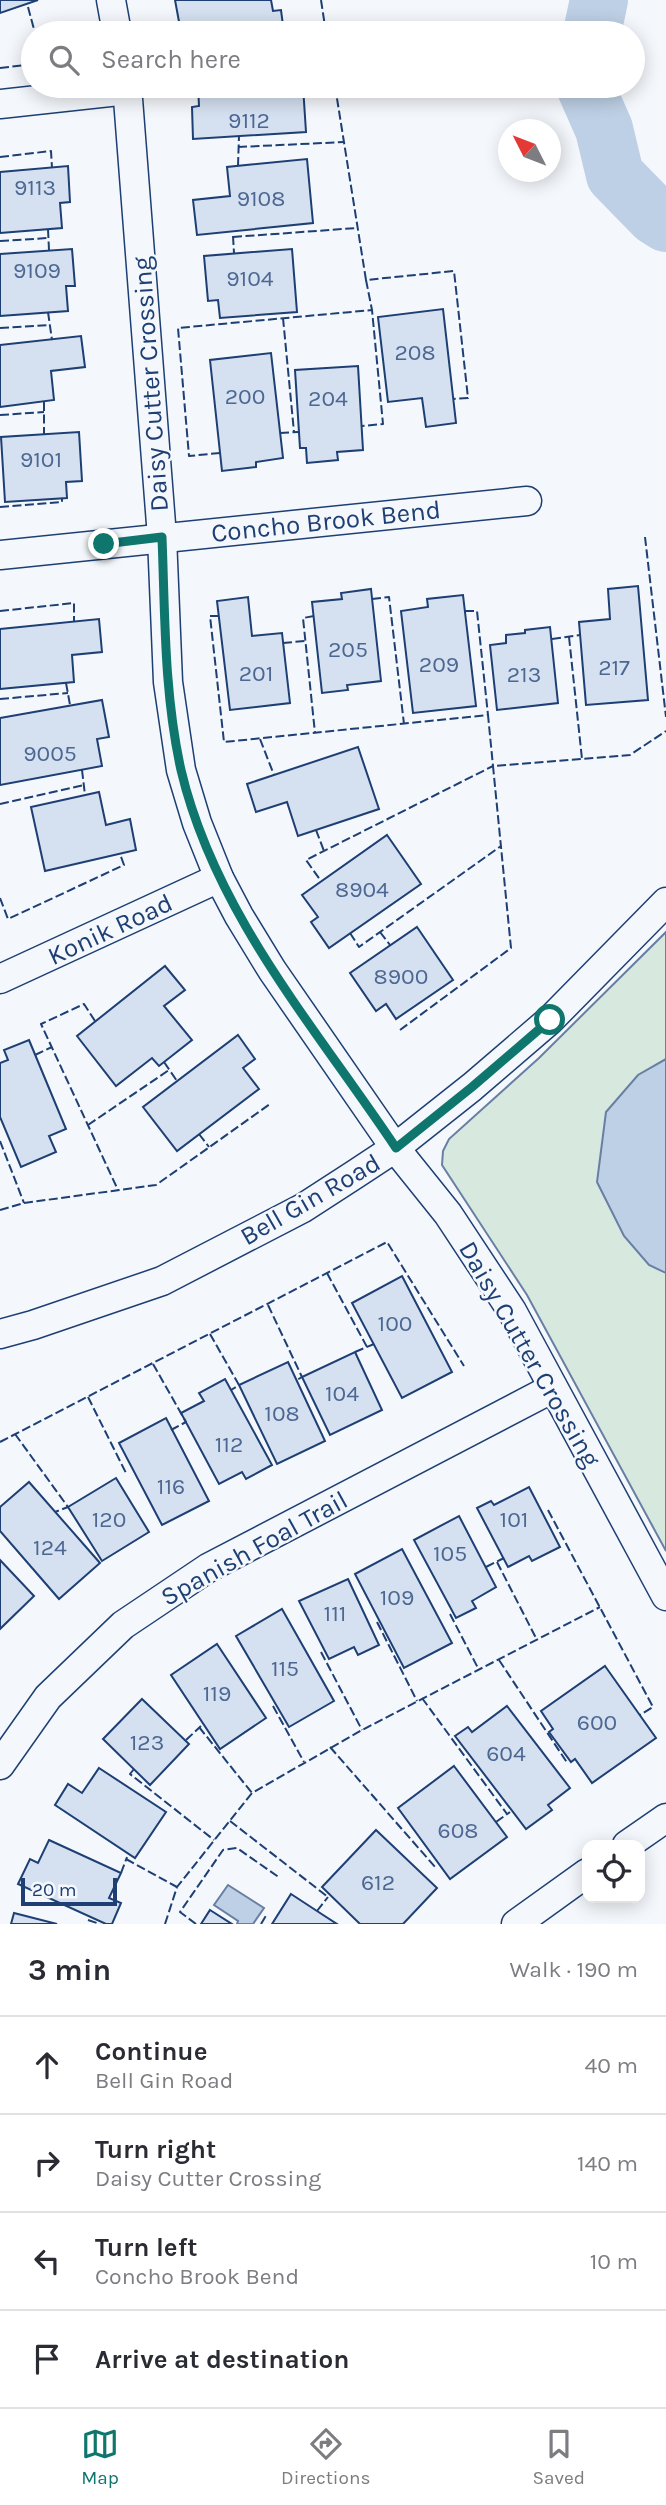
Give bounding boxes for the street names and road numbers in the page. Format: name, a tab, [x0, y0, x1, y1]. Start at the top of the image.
street label: Daisy Cutter Crossing	[126, 255, 175, 513]
street label: Concho Brook Bend	[210, 494, 442, 549]
street label: Konik Road	[43, 887, 178, 972]
street label: Bell Gin Road	[235, 1147, 386, 1252]
street label: Daisy Cutter Crossing	[452, 1236, 607, 1473]
street label: Spanish Foal Trail	[155, 1484, 353, 1613]

